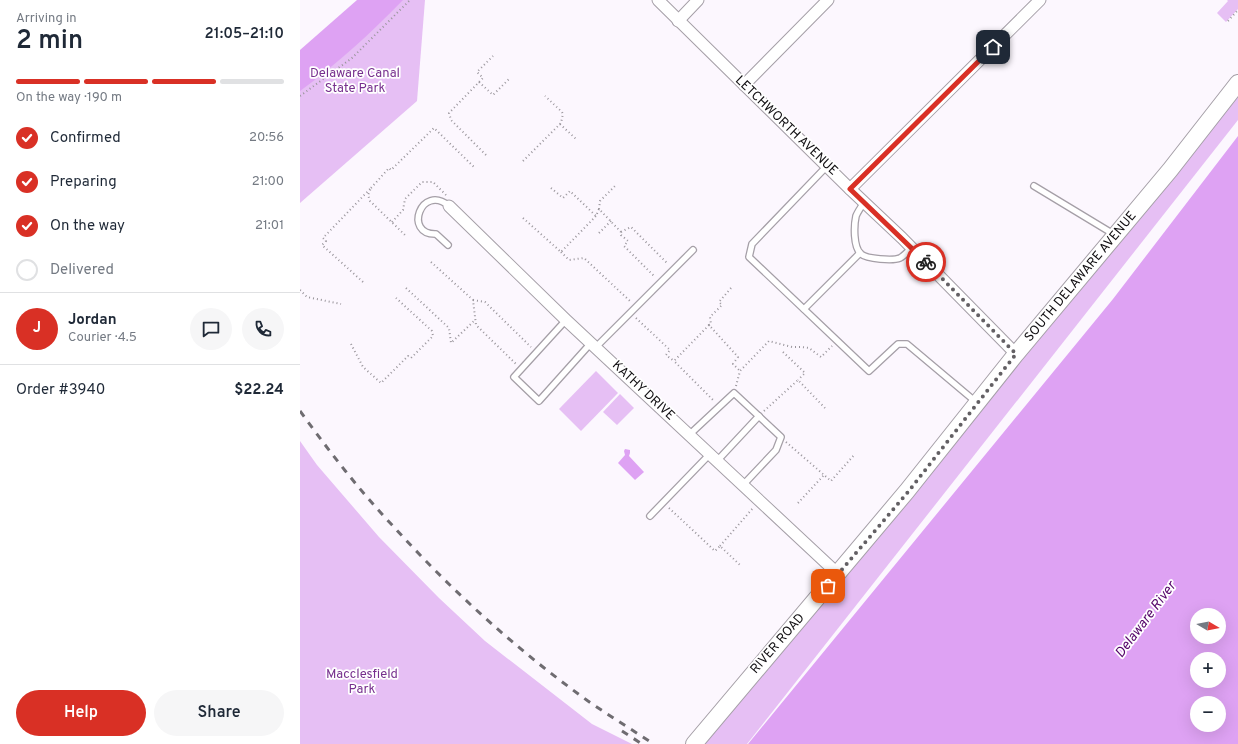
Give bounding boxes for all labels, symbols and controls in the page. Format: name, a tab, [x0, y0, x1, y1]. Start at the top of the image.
text: Arriving in	[16, 11, 77, 27]
text: 2 min	[16, 25, 83, 58]
text: 21:05–21:10	[205, 25, 284, 44]
pin	[976, 30, 1010, 64]
icon: home	[982, 36, 1004, 58]
park label: Delaware Canal State Park	[310, 66, 400, 97]
street label: LETCHWORTH AVENUE	[731, 73, 841, 179]
text: On the way · 190 m	[16, 90, 122, 106]
icon: check	[16, 127, 38, 149]
text: Confirmed	[50, 129, 121, 148]
text: 20:56	[249, 130, 284, 146]
icon: check	[16, 171, 38, 193]
text: Preparing	[50, 173, 117, 192]
text: 21:00	[252, 174, 284, 190]
street label: SOUTH DELAWARE AVENUE	[1022, 208, 1140, 346]
icon: check	[16, 215, 38, 237]
text: On the way	[50, 217, 125, 236]
text: 21:01	[255, 218, 284, 234]
courier	[906, 242, 946, 282]
icon: bike	[915, 251, 937, 273]
text: Delivered	[50, 261, 114, 280]
button: chat	[190, 308, 232, 350]
button: phone	[242, 308, 284, 350]
text: Jordan	[68, 311, 117, 330]
text: J	[33, 319, 41, 338]
text: Courier · 4.5	[68, 330, 137, 346]
street label: KATHY DRIVE	[608, 358, 678, 424]
text: Order #3940	[16, 381, 105, 400]
text: $22.24	[234, 381, 284, 400]
pin	[811, 569, 845, 603]
icon: bag	[817, 575, 839, 597]
water label: Delaware River	[1112, 577, 1181, 661]
north arrow	[1190, 608, 1226, 644]
map controls	[1190, 608, 1226, 732]
street label: RIVER ROAD	[747, 610, 809, 678]
button: +	[1190, 652, 1226, 688]
park label: Macclesfield Park	[326, 667, 398, 698]
button: Help	[16, 690, 146, 736]
button: Share	[154, 690, 284, 736]
button: −	[1190, 696, 1226, 732]

